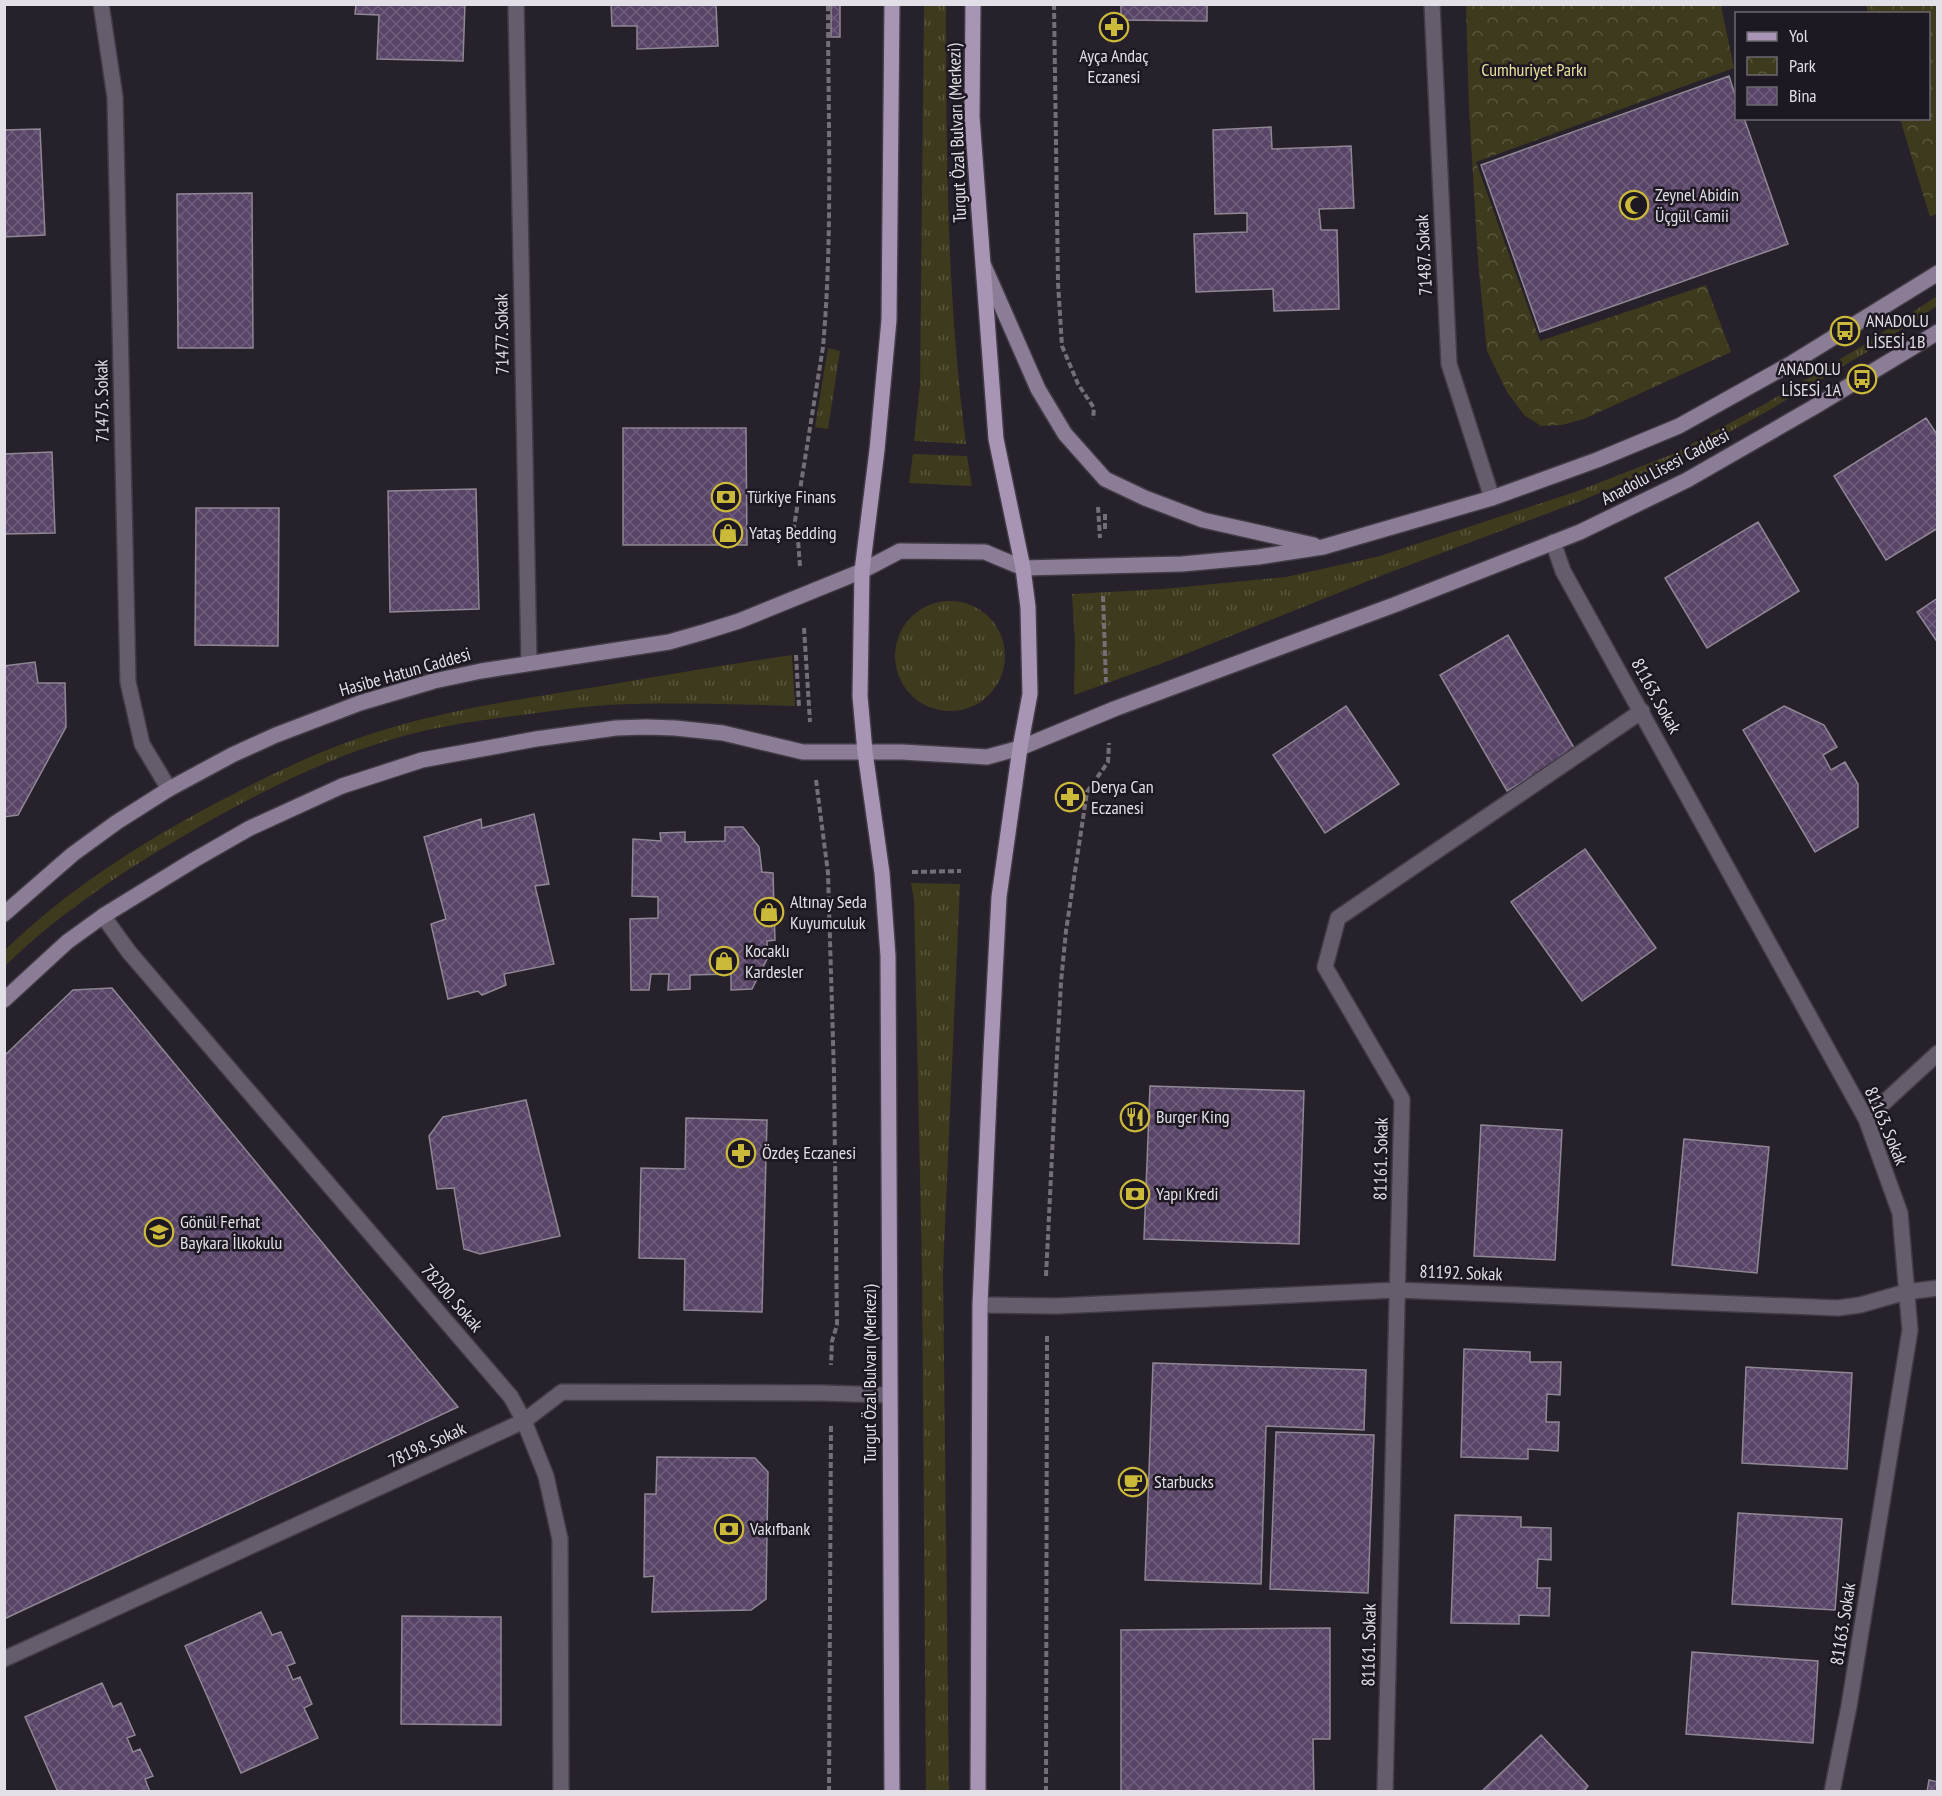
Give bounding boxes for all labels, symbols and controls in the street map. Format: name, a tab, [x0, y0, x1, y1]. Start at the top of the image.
pharmacy icon: Ayça Andaç Eczanesi	[1098, 11, 1130, 43]
legend	[1735, 12, 1930, 120]
text: Yol	[1789, 24, 1809, 47]
street label: Turgut Özal Bulvarı (Merkezi)	[942, 42, 971, 223]
place label: Ayça Andaç Eczanesi	[1079, 44, 1149, 88]
text: Park	[1789, 54, 1816, 77]
park label: Cumhuriyet Parkı	[1481, 58, 1587, 81]
text: Bina	[1789, 84, 1817, 107]
place label: Zeynel Abidin Üçgül Camii	[1655, 183, 1739, 227]
mosque icon: Zeynel Abidin Üçgül Camii	[1618, 189, 1650, 221]
street label: 71487. Sokak	[1410, 214, 1437, 296]
street label: 71477. Sokak	[489, 293, 514, 375]
place label: ANADOLU LİSESİ 1B	[1866, 309, 1929, 353]
bus stop icon: ANADOLU LİSESİ 1B	[1829, 315, 1861, 347]
place label: ANADOLU LİSESİ 1A	[1778, 357, 1841, 401]
street label: 71475. Sokak	[89, 359, 114, 443]
bus stop icon: ANADOLU LİSESİ 1A	[1846, 363, 1878, 395]
street label: Anadolu Lisesi Caddesi	[1597, 423, 1733, 510]
bank icon: Türkiye Finans	[710, 481, 742, 513]
place label: Türkiye Finans	[747, 485, 836, 508]
shop icon: Yataş Bedding	[712, 517, 744, 549]
place label: Yataş Bedding	[749, 521, 836, 544]
street label: Hasibe Hatun Caddesi	[337, 642, 473, 701]
street label: 81163. Sokak	[1626, 654, 1687, 738]
place label: Derya Can Eczanesi	[1091, 775, 1154, 819]
pharmacy icon: Derya Can Eczanesi	[1054, 781, 1086, 813]
place label: Altınay Seda Kuyumculuk	[790, 890, 867, 934]
shop icon: Altınay Seda Kuyumculuk	[753, 896, 785, 928]
place label: Kocaklı Kardesler	[745, 939, 804, 983]
shop icon: Kocaklı Kardesler	[708, 945, 740, 977]
street label: 81163. Sokak	[1860, 1083, 1913, 1169]
restaurant icon: Burger King	[1119, 1101, 1151, 1133]
place label: Burger King	[1156, 1105, 1230, 1128]
street label: 81161. Sokak	[1368, 1117, 1393, 1201]
pharmacy icon: Özdeş Eczanesi	[725, 1137, 757, 1169]
place label: Özdeş Eczanesi	[762, 1141, 856, 1164]
bank icon: Yapı Kredi	[1119, 1178, 1151, 1210]
place label: Yapı Kredi	[1156, 1182, 1218, 1205]
place label: Gönül Ferhat Baykara İlkokulu	[180, 1210, 282, 1254]
school or university icon: Gönül Ferhat Baykara İlkokulu	[143, 1216, 175, 1248]
street label: 78200. Sokak	[416, 1259, 488, 1337]
street label: 81192. Sokak	[1419, 1260, 1503, 1285]
street label: Turgut Özal Bulvarı (Merkezi)	[858, 1284, 881, 1463]
street label: 78198. Sokak	[384, 1417, 469, 1473]
cafe icon: Starbucks	[1117, 1466, 1149, 1498]
place label: Starbucks	[1154, 1470, 1214, 1493]
bank icon: Vakıfbank	[713, 1513, 745, 1545]
place label: Vakıfbank	[749, 1517, 810, 1540]
street label: 81163. Sokak	[1825, 1581, 1860, 1667]
street label: 81161. Sokak	[1356, 1603, 1381, 1687]

